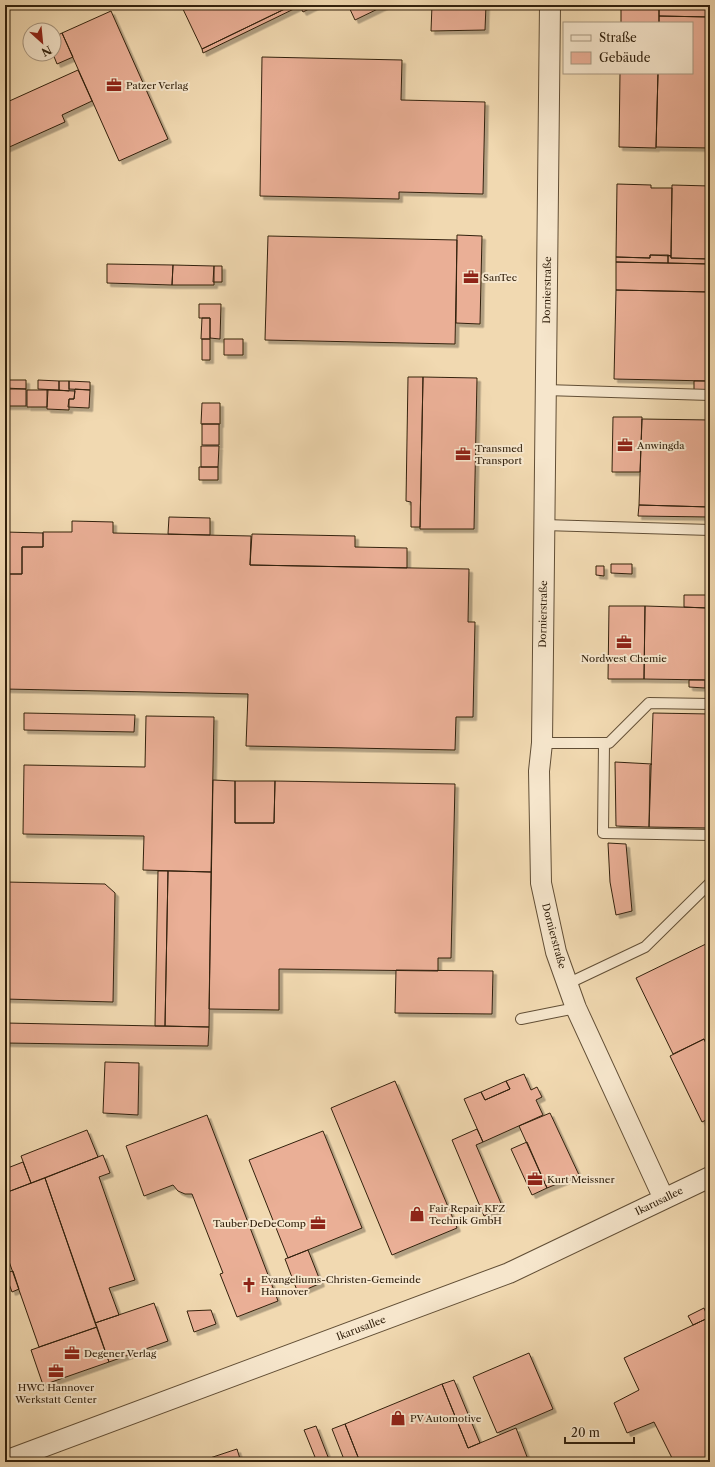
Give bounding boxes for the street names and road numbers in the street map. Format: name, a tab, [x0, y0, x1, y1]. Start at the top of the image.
street label: Dornierstraße	[540, 256, 554, 324]
street label: Dornierstraße	[536, 580, 550, 648]
street label: Dornierstraße	[539, 902, 569, 971]
street label: Ikarusallee	[633, 1184, 685, 1218]
street label: Ikarusallee	[335, 1313, 388, 1343]

